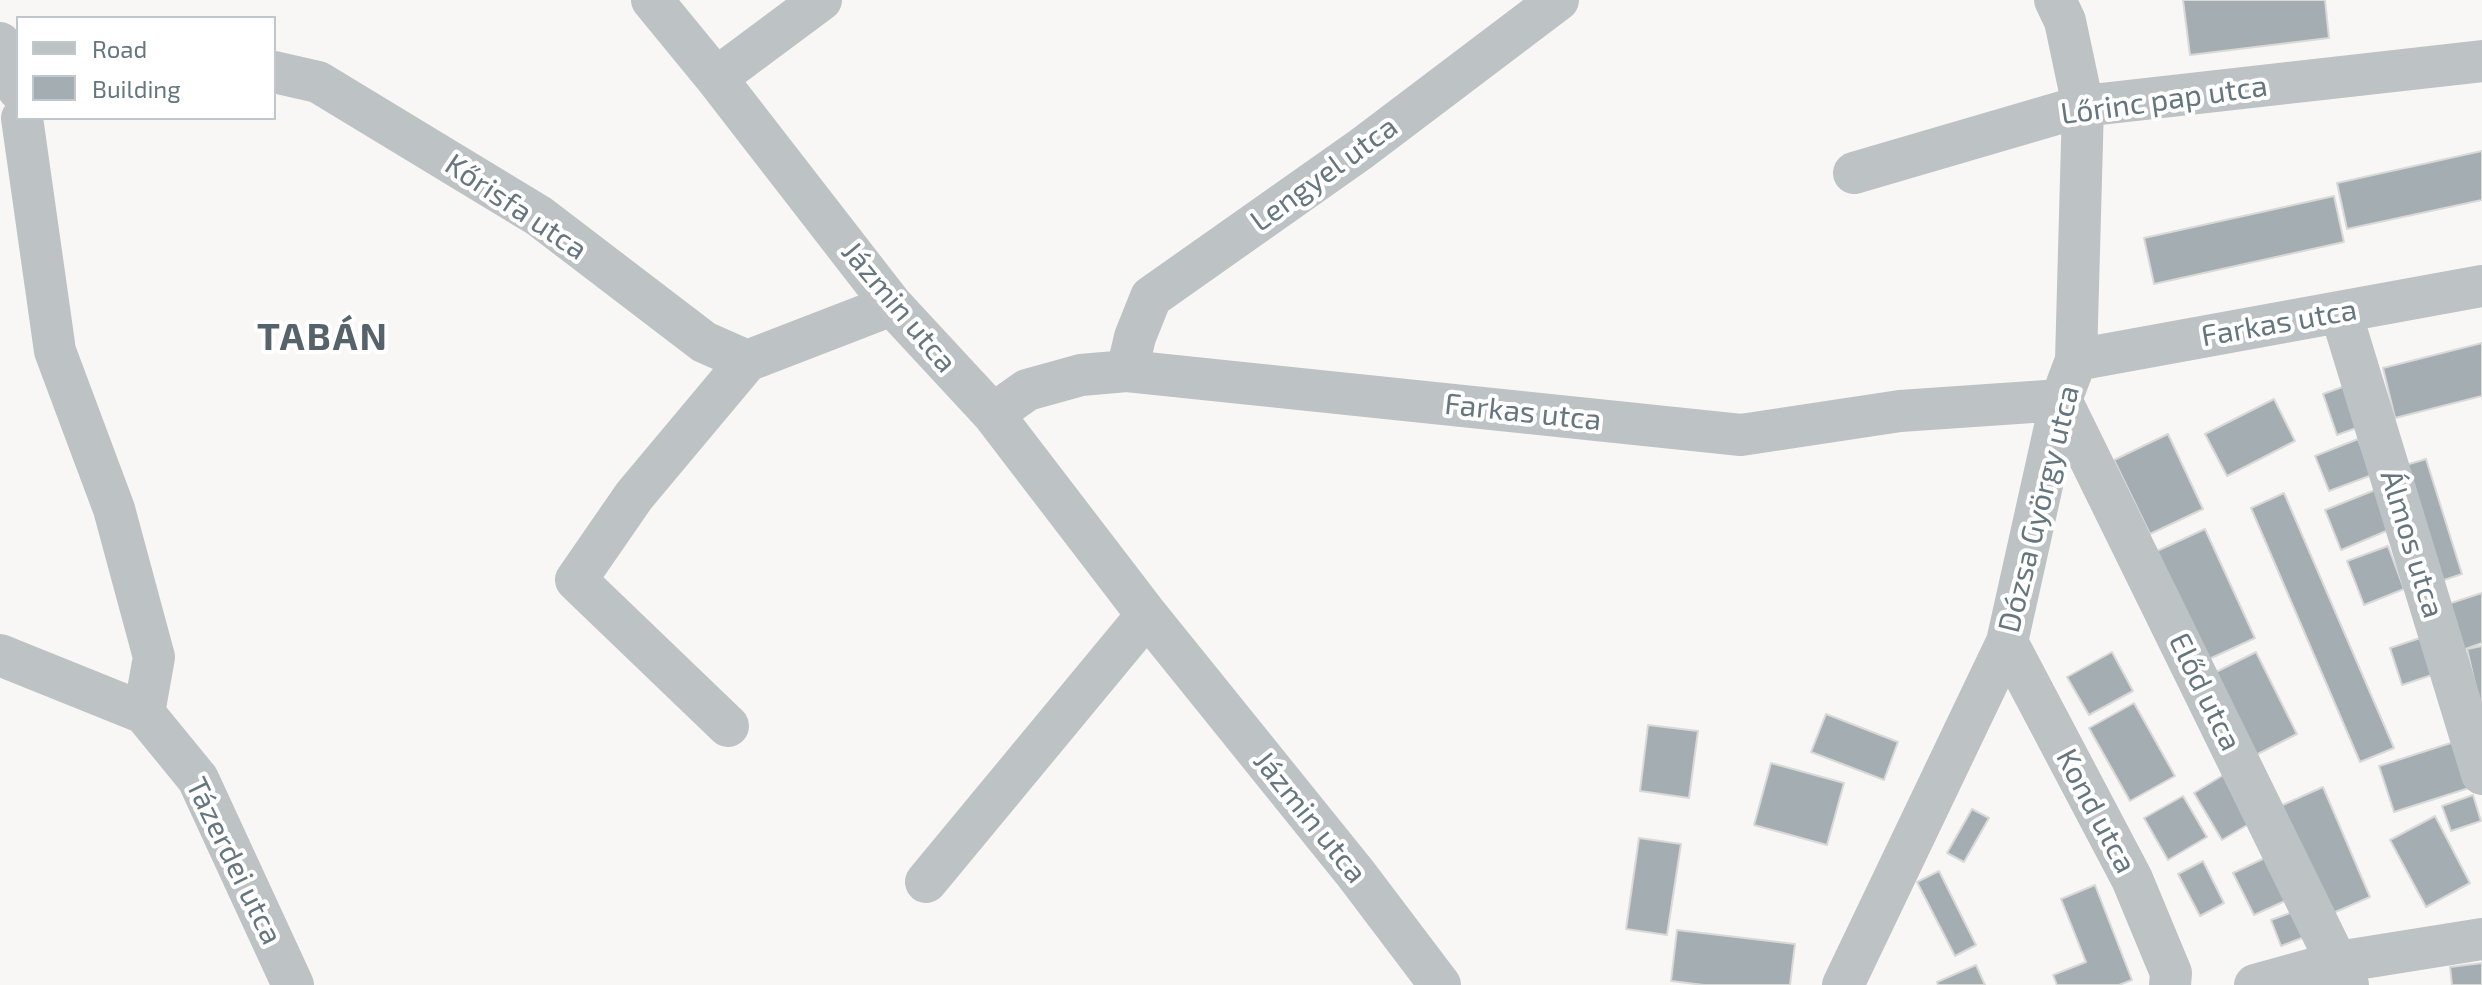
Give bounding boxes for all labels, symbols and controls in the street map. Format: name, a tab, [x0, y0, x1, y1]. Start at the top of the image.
legend	[16, 16, 276, 120]
text: Road	[92, 34, 147, 63]
street label: Lőrinc pap utca	[2058, 68, 2270, 132]
text: Building	[92, 74, 181, 103]
street label: Lengyel utca	[1244, 109, 1404, 239]
street label: Kőrisfa utca	[438, 146, 594, 268]
street label: Jázmin utca	[834, 234, 964, 380]
street label: Farkas utca	[2198, 292, 2360, 354]
district label: TABÁN	[257, 314, 389, 360]
street label: Dózsa György utca	[1991, 382, 2087, 636]
street label: Farkas utca	[1443, 386, 1603, 438]
street label: Álmos utca	[2372, 466, 2452, 622]
street label: Előd utca	[2161, 627, 2249, 757]
street label: Kond utca	[2048, 743, 2144, 879]
street label: Jázmin utca	[1246, 744, 1374, 890]
street label: Tázerdei utca	[178, 772, 290, 950]

